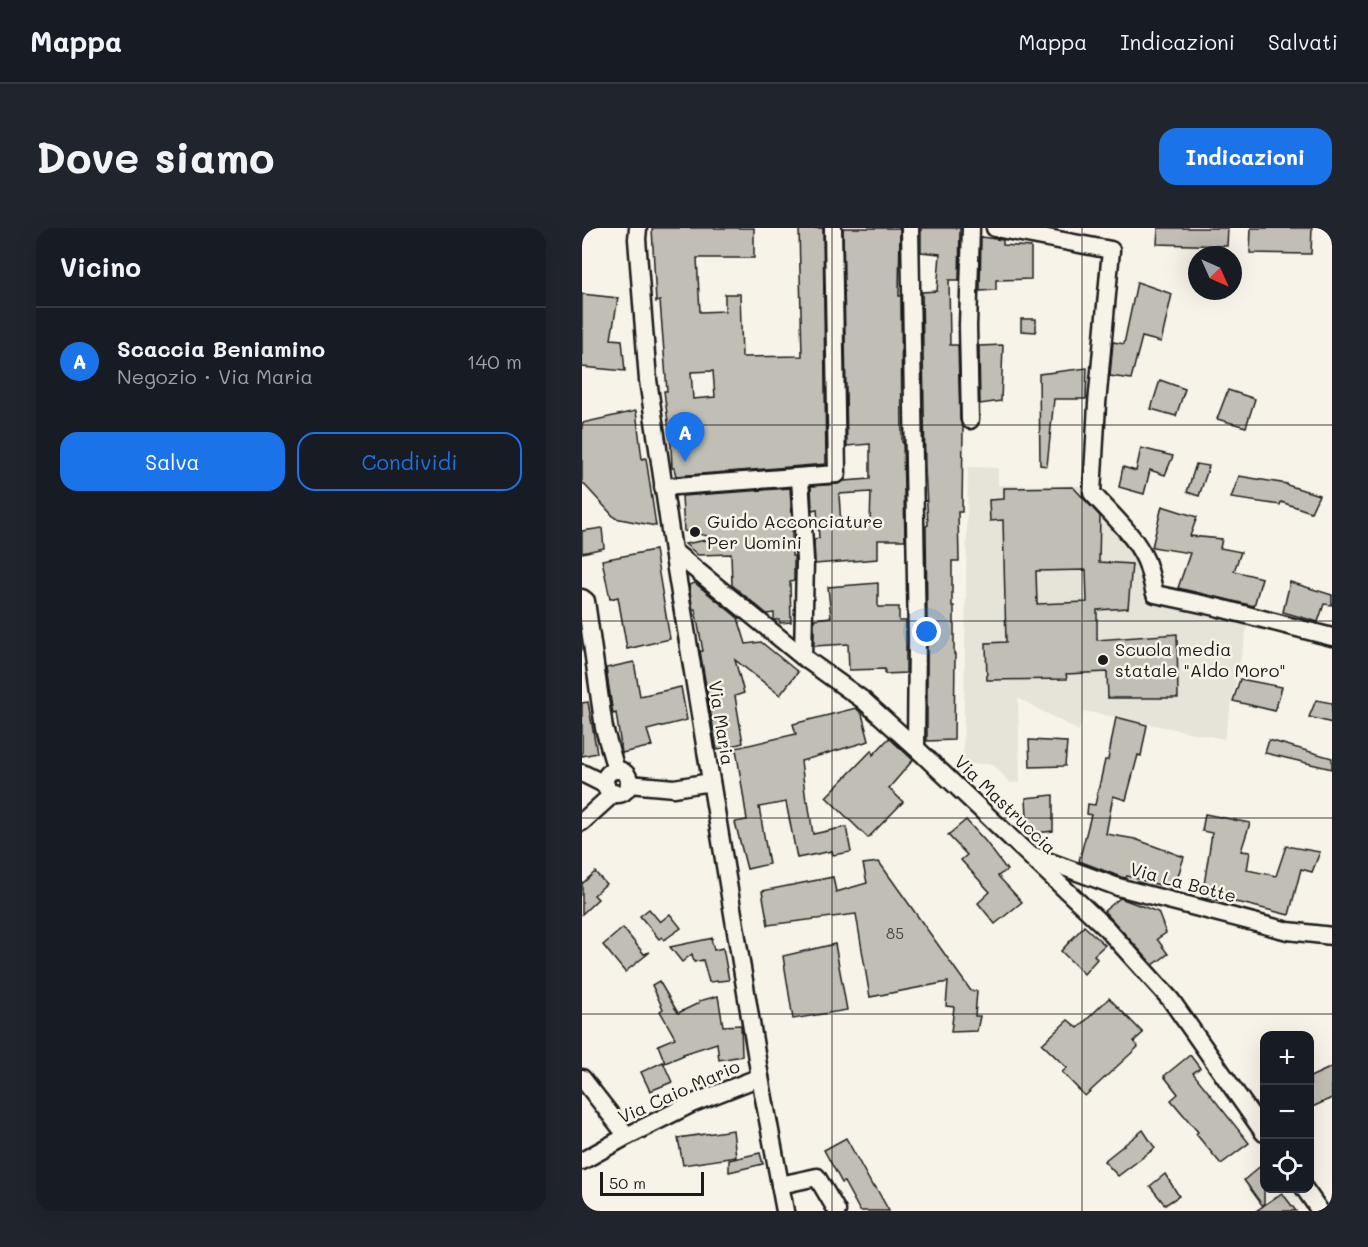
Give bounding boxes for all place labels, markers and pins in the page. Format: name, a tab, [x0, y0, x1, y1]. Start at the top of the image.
pin: A	[666, 412, 704, 462]
place label: Guido Acconciature Per Uomini	[707, 509, 883, 554]
marker: Guido Acconciature Per Uomini	[688, 525, 702, 539]
place label: Scuola media statale "Aldo Moro"	[1115, 637, 1286, 682]
marker: Scuola media statale "Aldo Moro"	[1096, 653, 1110, 667]

